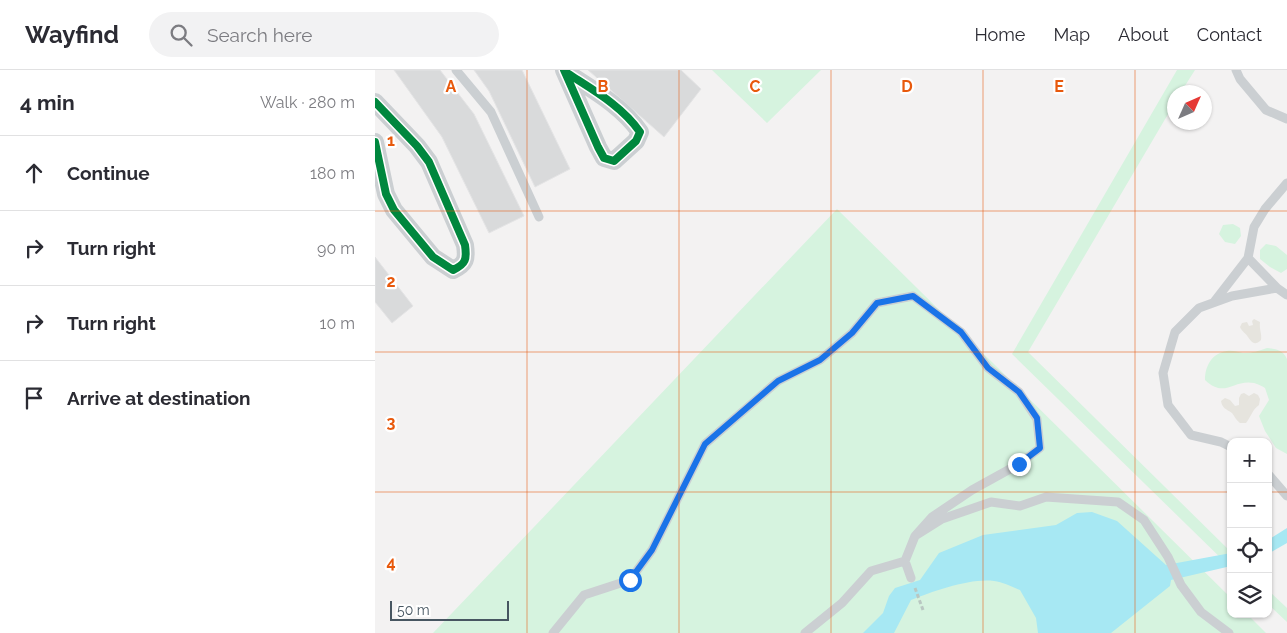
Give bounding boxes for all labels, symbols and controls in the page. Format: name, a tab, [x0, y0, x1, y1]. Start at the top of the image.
search box	[149, 12, 499, 57]
text: Wayfind	[25, 20, 119, 49]
icon: search	[167, 21, 195, 49]
text: Search here	[207, 24, 312, 46]
text: Home	[974, 24, 1025, 45]
text: Map	[1053, 24, 1090, 45]
text: About	[1118, 24, 1169, 45]
text: Contact	[1197, 24, 1262, 45]
text: A	[446, 77, 457, 96]
text: B	[598, 77, 609, 96]
text: C	[750, 77, 761, 96]
text: D	[901, 77, 913, 96]
text: E	[1054, 77, 1064, 96]
north arrow	[1167, 85, 1212, 130]
text: 4 min	[20, 90, 75, 115]
text: Walk · 280 m	[260, 93, 355, 112]
text: 1	[387, 131, 395, 150]
icon: ahead	[20, 159, 48, 187]
text: Continue	[67, 162, 150, 184]
text: 180 m	[310, 164, 355, 183]
icon: right	[20, 234, 48, 262]
text: Turn right	[67, 237, 156, 259]
text: 90 m	[317, 239, 355, 258]
text: 2	[386, 272, 396, 291]
icon: right	[20, 309, 48, 337]
text: Turn right	[67, 312, 156, 334]
text: 10 m	[320, 314, 355, 333]
icon: arrive	[20, 384, 48, 412]
text: Arrive at destination	[67, 387, 251, 409]
text: 3	[387, 413, 396, 432]
map controls	[1227, 438, 1272, 618]
button: +	[1227, 438, 1272, 483]
route end	[1008, 453, 1031, 476]
button: −	[1227, 483, 1272, 528]
button: locate	[1227, 528, 1272, 573]
text: 4	[386, 553, 396, 572]
route start	[619, 569, 642, 592]
button: layers	[1227, 573, 1272, 618]
scale bar	[390, 598, 509, 621]
text: 50 m	[397, 602, 430, 618]

